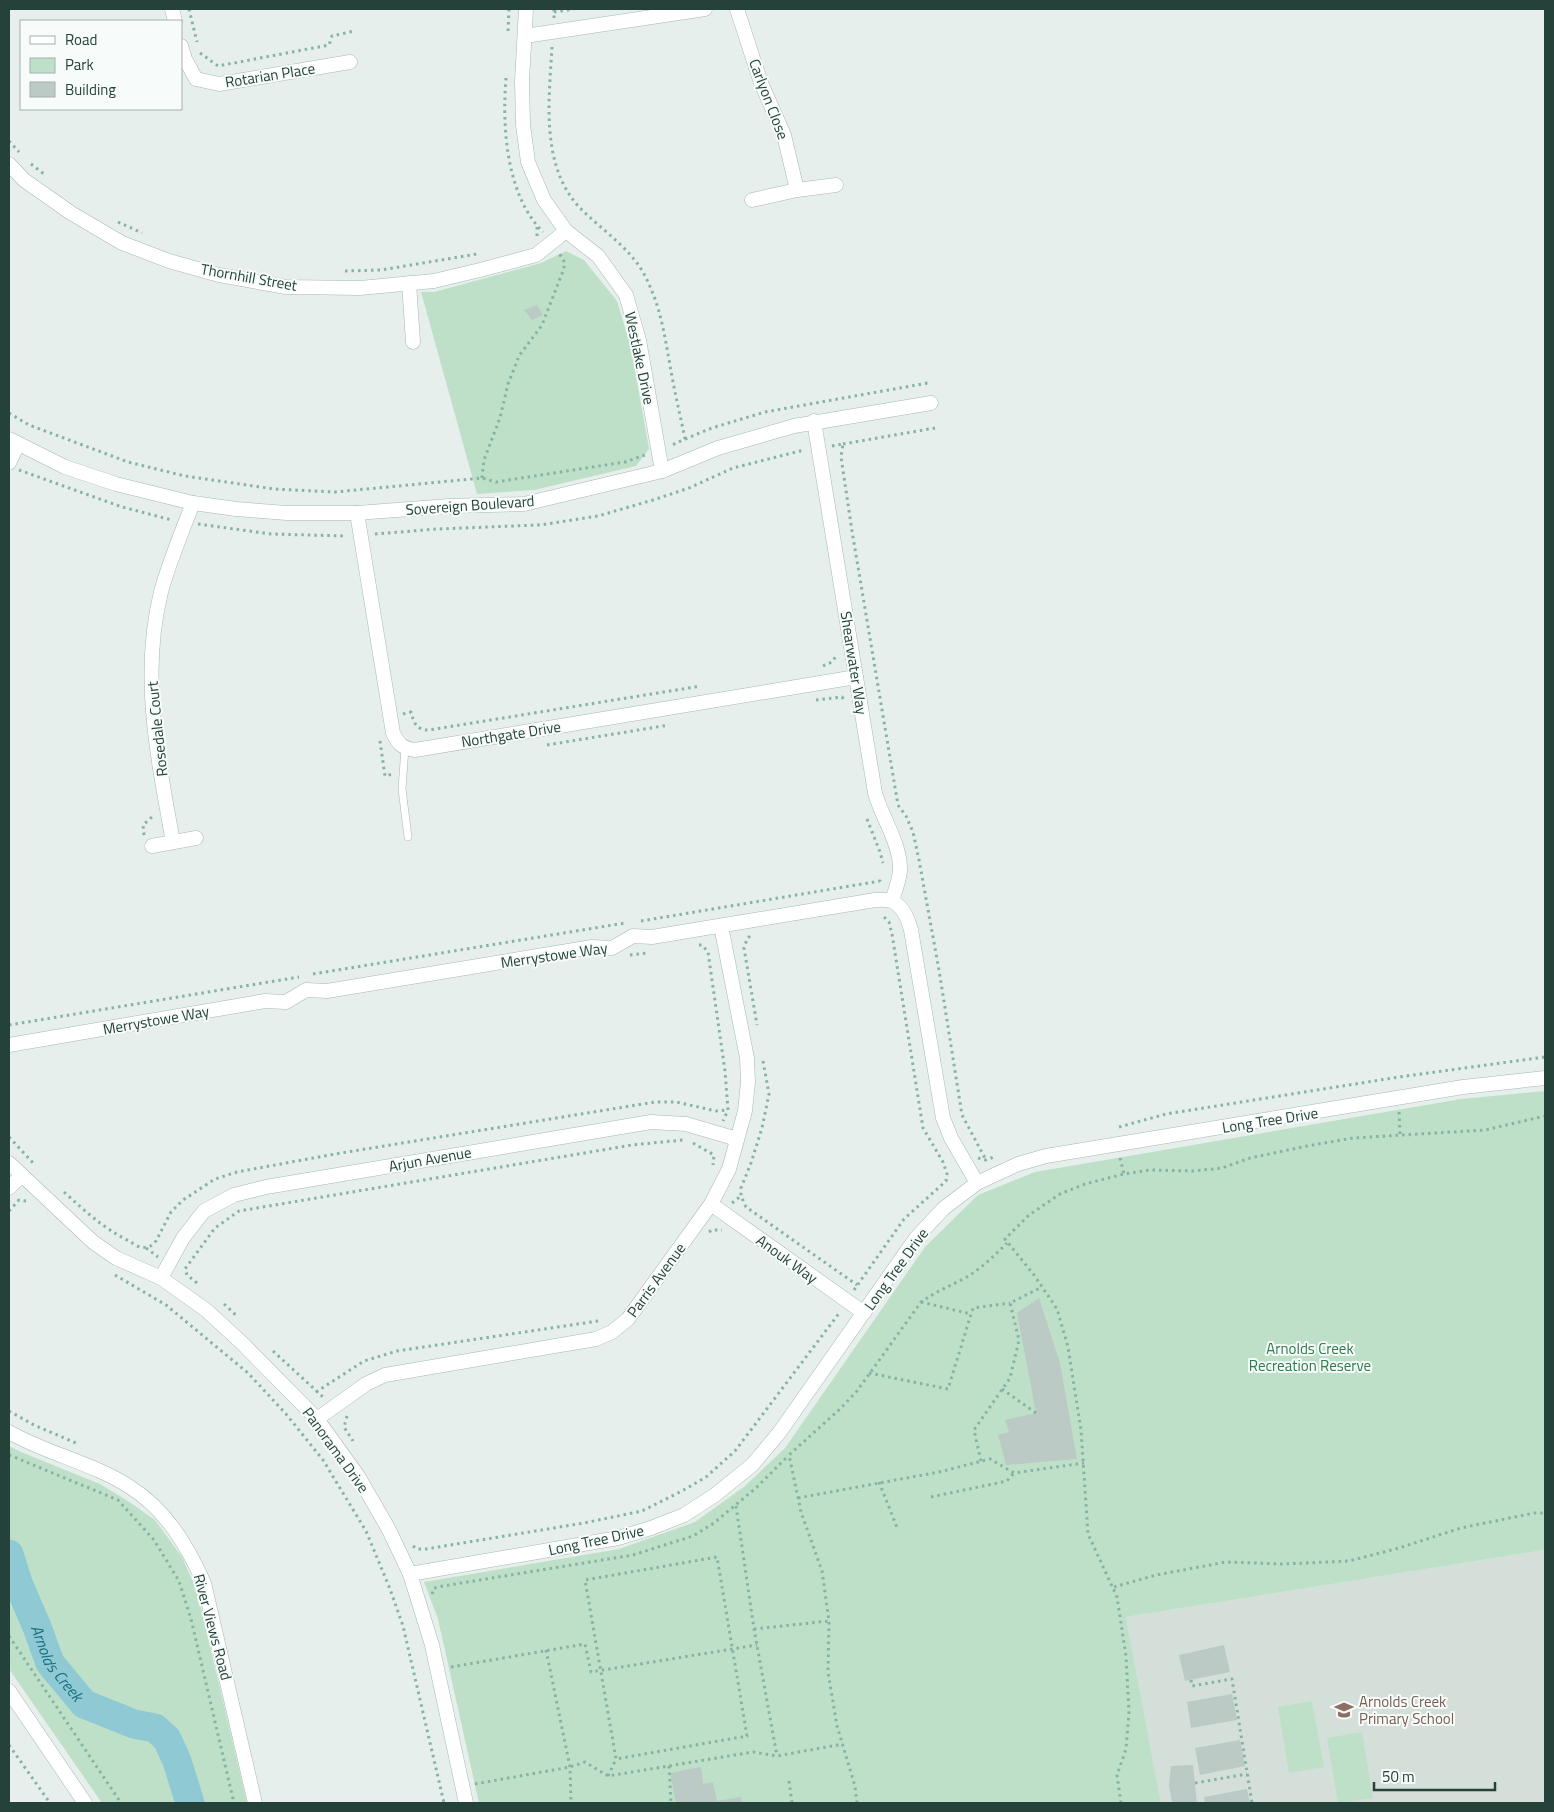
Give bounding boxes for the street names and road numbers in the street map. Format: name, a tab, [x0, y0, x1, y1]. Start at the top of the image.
street label: Carlyon Close	[743, 55, 795, 143]
street label: Rotarian Place	[223, 57, 317, 93]
street label: Thornhill Street	[199, 257, 300, 297]
street label: Westlake Drive	[619, 309, 661, 407]
street label: Sovereign Boulevard	[405, 489, 535, 521]
street label: Shearwater Way	[834, 610, 874, 716]
street label: Rosedale Court	[140, 679, 173, 778]
street label: Northgate Drive	[459, 715, 563, 753]
street label: Merrystowe Way	[499, 936, 609, 974]
street label: Merrystowe Way	[101, 999, 211, 1041]
street label: Long Tree Drive	[1220, 1101, 1320, 1139]
street label: Arjun Avenue	[387, 1140, 473, 1178]
street label: Long Tree Drive	[858, 1223, 934, 1315]
street label: Anouk Way	[751, 1229, 823, 1289]
street label: Parris Avenue	[621, 1238, 691, 1322]
street label: Panorama Drive	[297, 1402, 375, 1498]
street label: Long Tree Drive	[546, 1519, 646, 1561]
street label: River Views Road	[188, 1571, 238, 1683]

